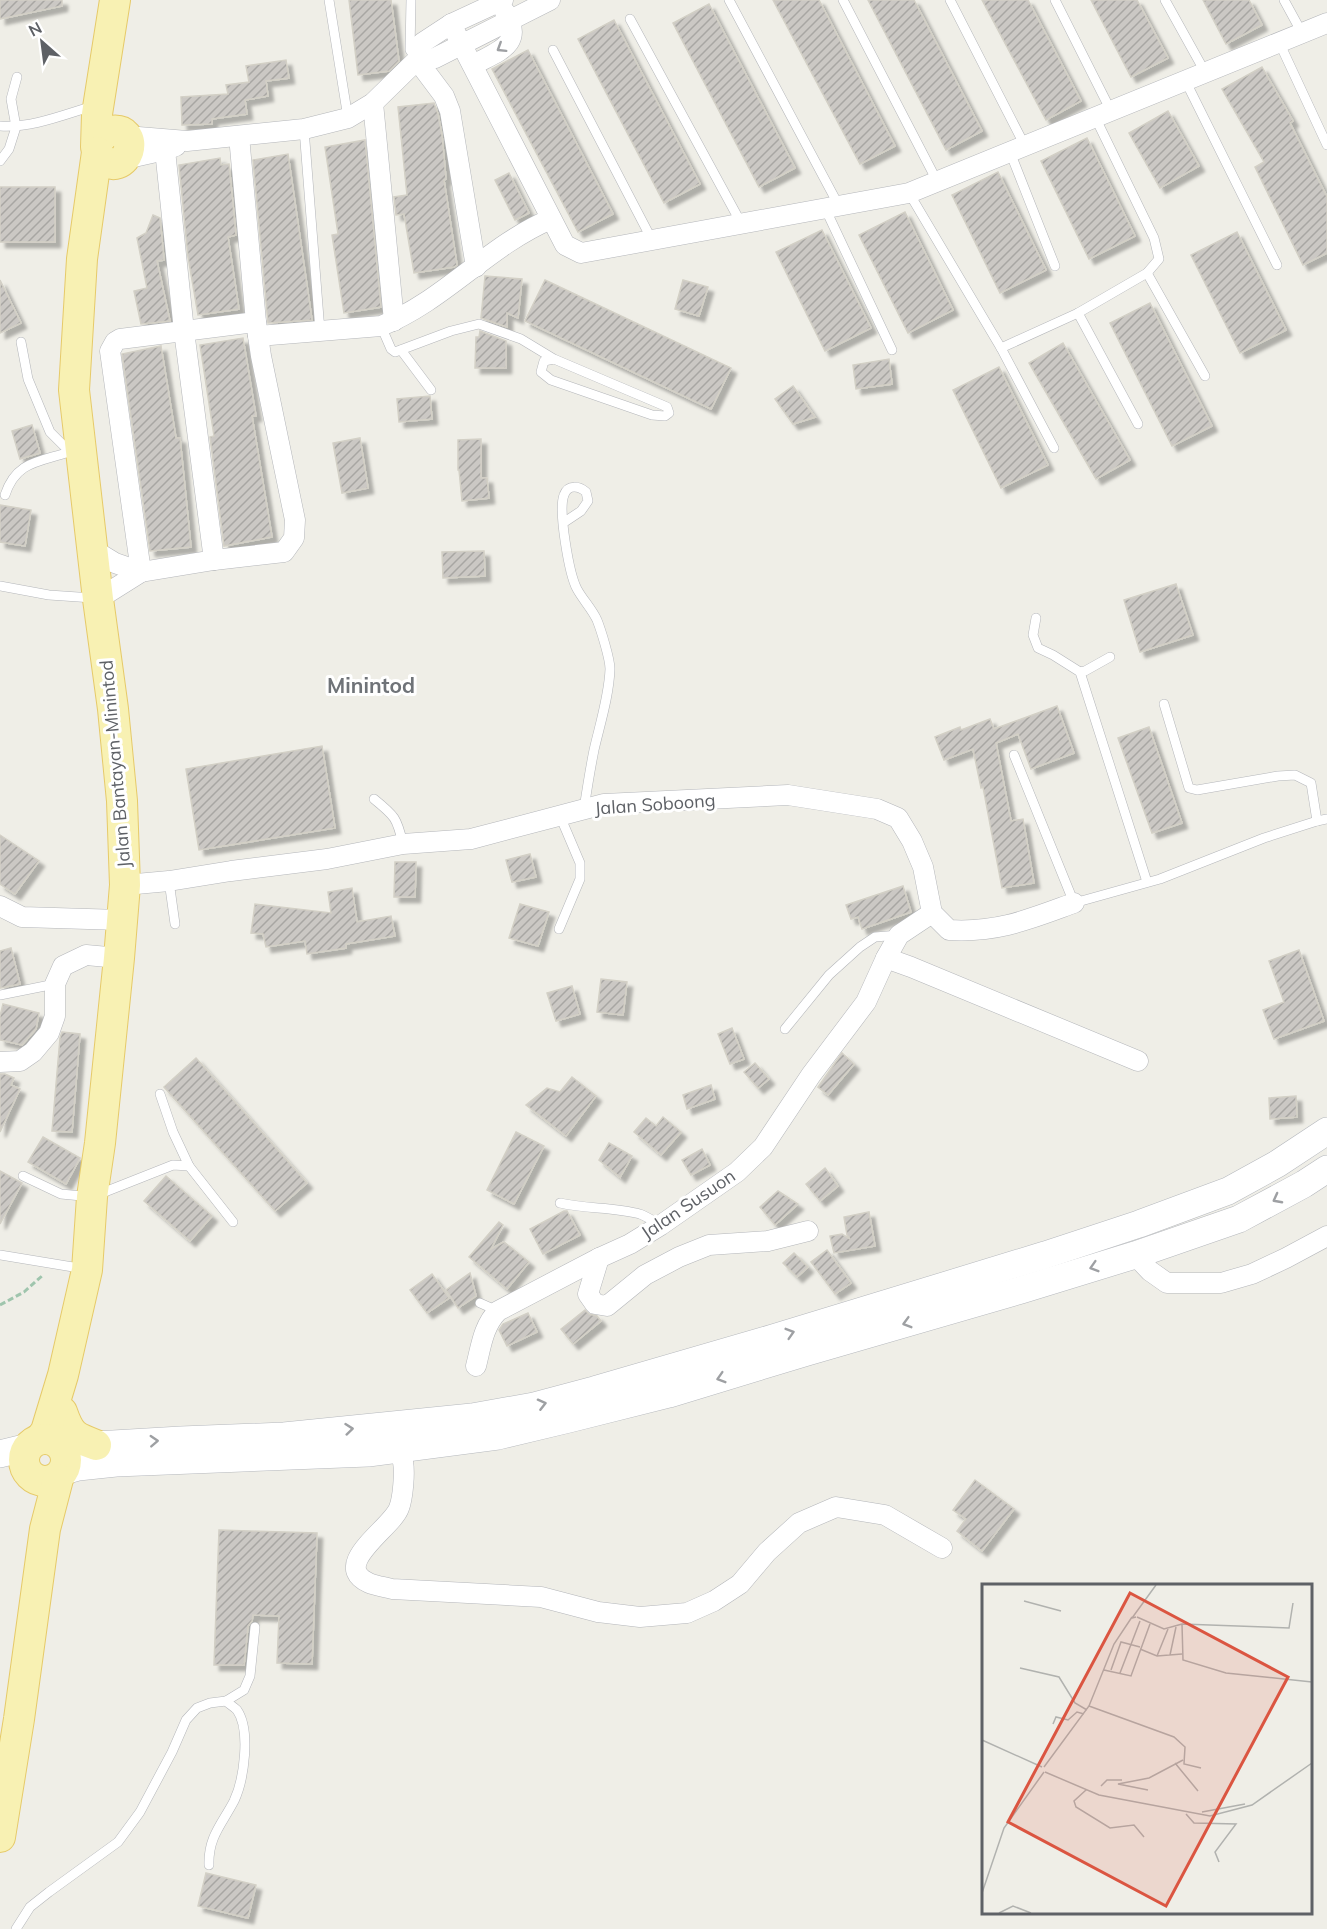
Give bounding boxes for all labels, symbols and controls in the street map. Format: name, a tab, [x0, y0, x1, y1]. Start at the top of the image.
north arrow	[12, 12, 72, 72]
text: N	[25, 17, 45, 40]
one-way arrow	[497, 41, 507, 53]
street label: Jalan Bantayan-Minintod	[94, 659, 136, 869]
district label: Minintod	[327, 672, 415, 698]
street label: Jalan Soboong	[594, 788, 716, 820]
street label: Jalan Susuon	[636, 1164, 740, 1244]
one-way arrow	[1272, 1192, 1283, 1203]
one-way arrow	[1089, 1260, 1100, 1272]
one-way arrow	[903, 1316, 913, 1328]
one-way arrow	[784, 1328, 795, 1340]
one-way arrow	[716, 1371, 727, 1384]
one-way arrow	[537, 1398, 547, 1411]
one-way arrow	[344, 1423, 353, 1436]
one-way arrow	[150, 1435, 159, 1448]
inset map	[982, 1584, 1312, 1914]

